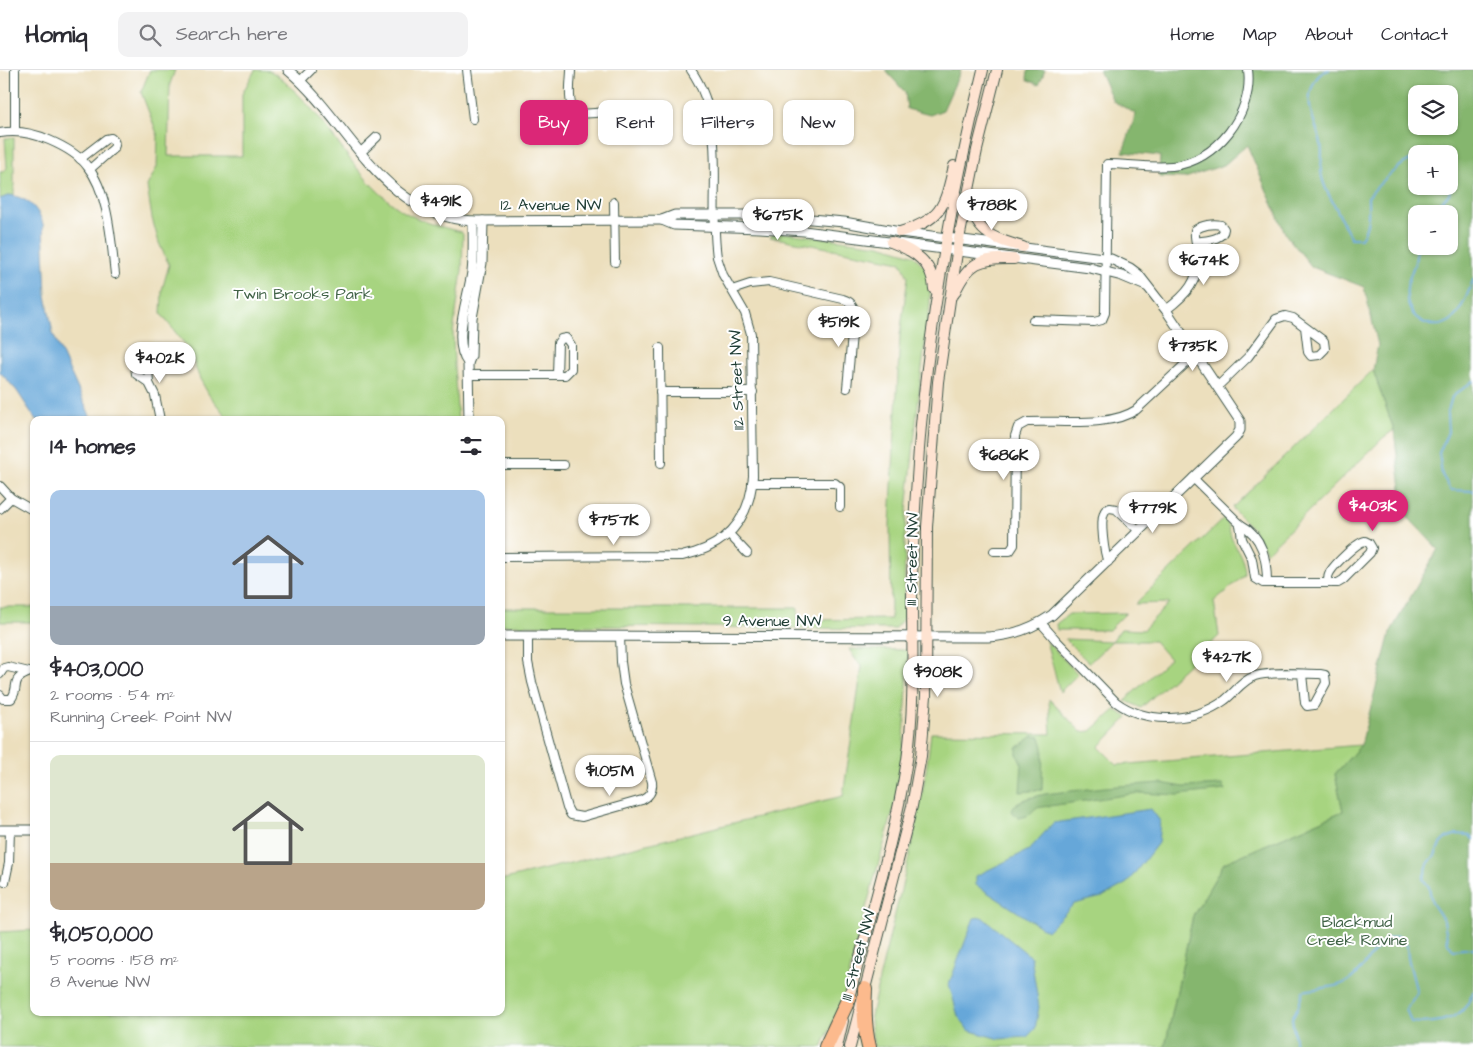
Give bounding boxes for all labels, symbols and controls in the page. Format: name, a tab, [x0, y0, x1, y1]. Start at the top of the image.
search box	[118, 12, 468, 57]
text: Homiq	[25, 18, 88, 52]
icon: search	[136, 21, 164, 49]
text: Search here	[176, 21, 288, 48]
text: Home	[1170, 22, 1215, 47]
text: Map	[1243, 22, 1277, 47]
text: About	[1305, 22, 1353, 47]
text: Contact	[1381, 22, 1448, 47]
map controls	[1408, 85, 1458, 255]
button: layers	[1408, 85, 1458, 135]
chip: Buy	[520, 100, 588, 145]
chip: Rent	[598, 100, 673, 145]
chip: Filters	[683, 100, 773, 145]
chip: New	[783, 100, 854, 145]
button: +	[1408, 145, 1458, 195]
pin: $491K	[406, 184, 476, 227]
pin: $788K	[957, 189, 1027, 231]
text: $491K	[421, 190, 461, 212]
street label: 12 Avenue NW	[500, 194, 602, 216]
text: $788K	[967, 194, 1017, 216]
pin: $675K	[743, 198, 813, 241]
text: $675K	[753, 204, 803, 226]
button: −	[1408, 205, 1458, 255]
pin: $674K	[1169, 244, 1239, 286]
text: $674K	[1179, 249, 1229, 271]
park label: Twin Brooks Park	[233, 283, 373, 305]
pin: $519K	[804, 306, 874, 348]
text: $519K	[818, 311, 860, 333]
street label: 112 Street NW	[724, 329, 750, 431]
pin: $735K	[1158, 330, 1228, 372]
text: $735K	[1169, 335, 1217, 357]
pin: $402K	[125, 342, 195, 384]
text: $402K	[136, 347, 184, 369]
text: 14 homes	[50, 432, 136, 461]
icon: filters	[457, 432, 485, 460]
pin: $686K	[969, 438, 1039, 481]
text: $686K	[979, 444, 1029, 466]
pin: $403K	[1338, 490, 1408, 532]
pin: $779K	[1118, 492, 1188, 534]
text: $403K	[1349, 495, 1397, 517]
text: $779K	[1129, 497, 1177, 519]
pin: $757K	[579, 504, 649, 546]
text: $757K	[589, 509, 639, 531]
street label: 111 Street NW	[900, 512, 924, 606]
icon: home	[223, 522, 313, 612]
street label: 9 Avenue NW	[723, 610, 821, 632]
pin: $427K	[1192, 640, 1262, 683]
text: $427K	[1203, 646, 1251, 668]
text: $403,000	[50, 655, 143, 684]
pin: $908K	[903, 656, 973, 698]
text: $908K	[914, 661, 962, 683]
text: 2 rooms · 54 m²	[50, 684, 175, 706]
text: Running Creek Point NW	[50, 706, 232, 728]
pin: $1.05M	[569, 754, 651, 797]
text: $1.05M	[586, 760, 634, 782]
icon: home	[223, 788, 313, 878]
street label: 111 Street NW	[835, 907, 881, 1003]
park label: Blackmud Creek Ravine	[1307, 911, 1408, 951]
text: $1,050,000	[50, 920, 153, 949]
text: 5 rooms · 158 m²	[50, 949, 179, 971]
text: 8 Avenue NW	[50, 971, 150, 993]

